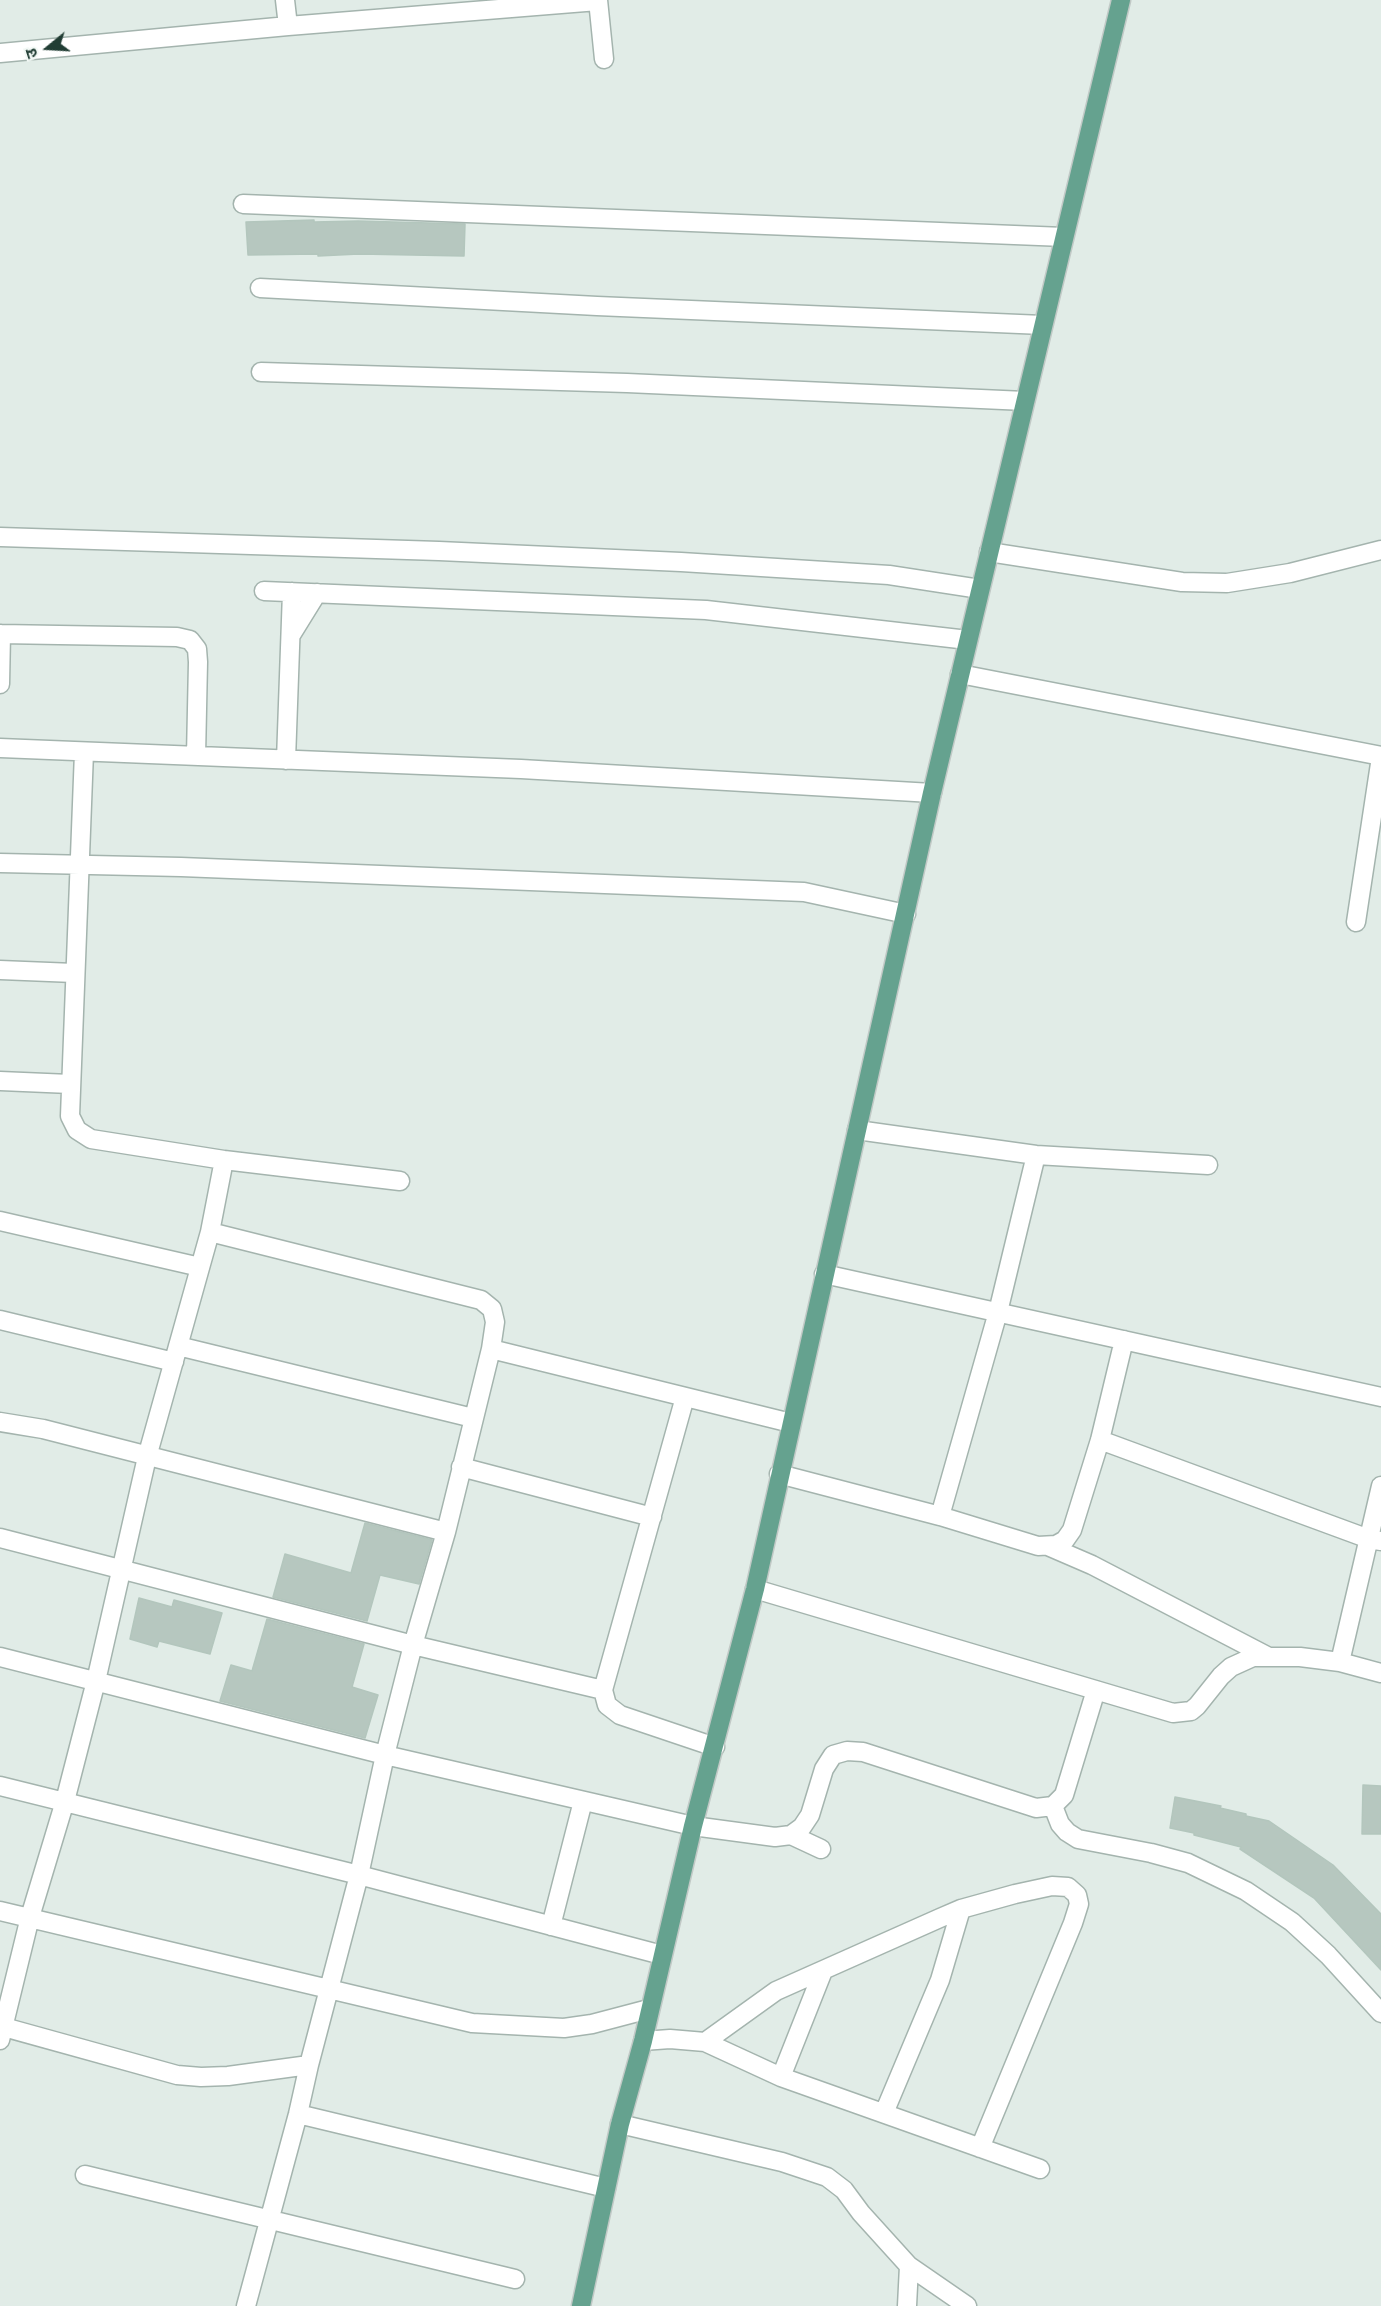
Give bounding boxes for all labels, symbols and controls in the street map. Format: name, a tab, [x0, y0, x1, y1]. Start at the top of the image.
north arrow	[18, 18, 78, 78]
text: उ	[20, 46, 42, 61]

